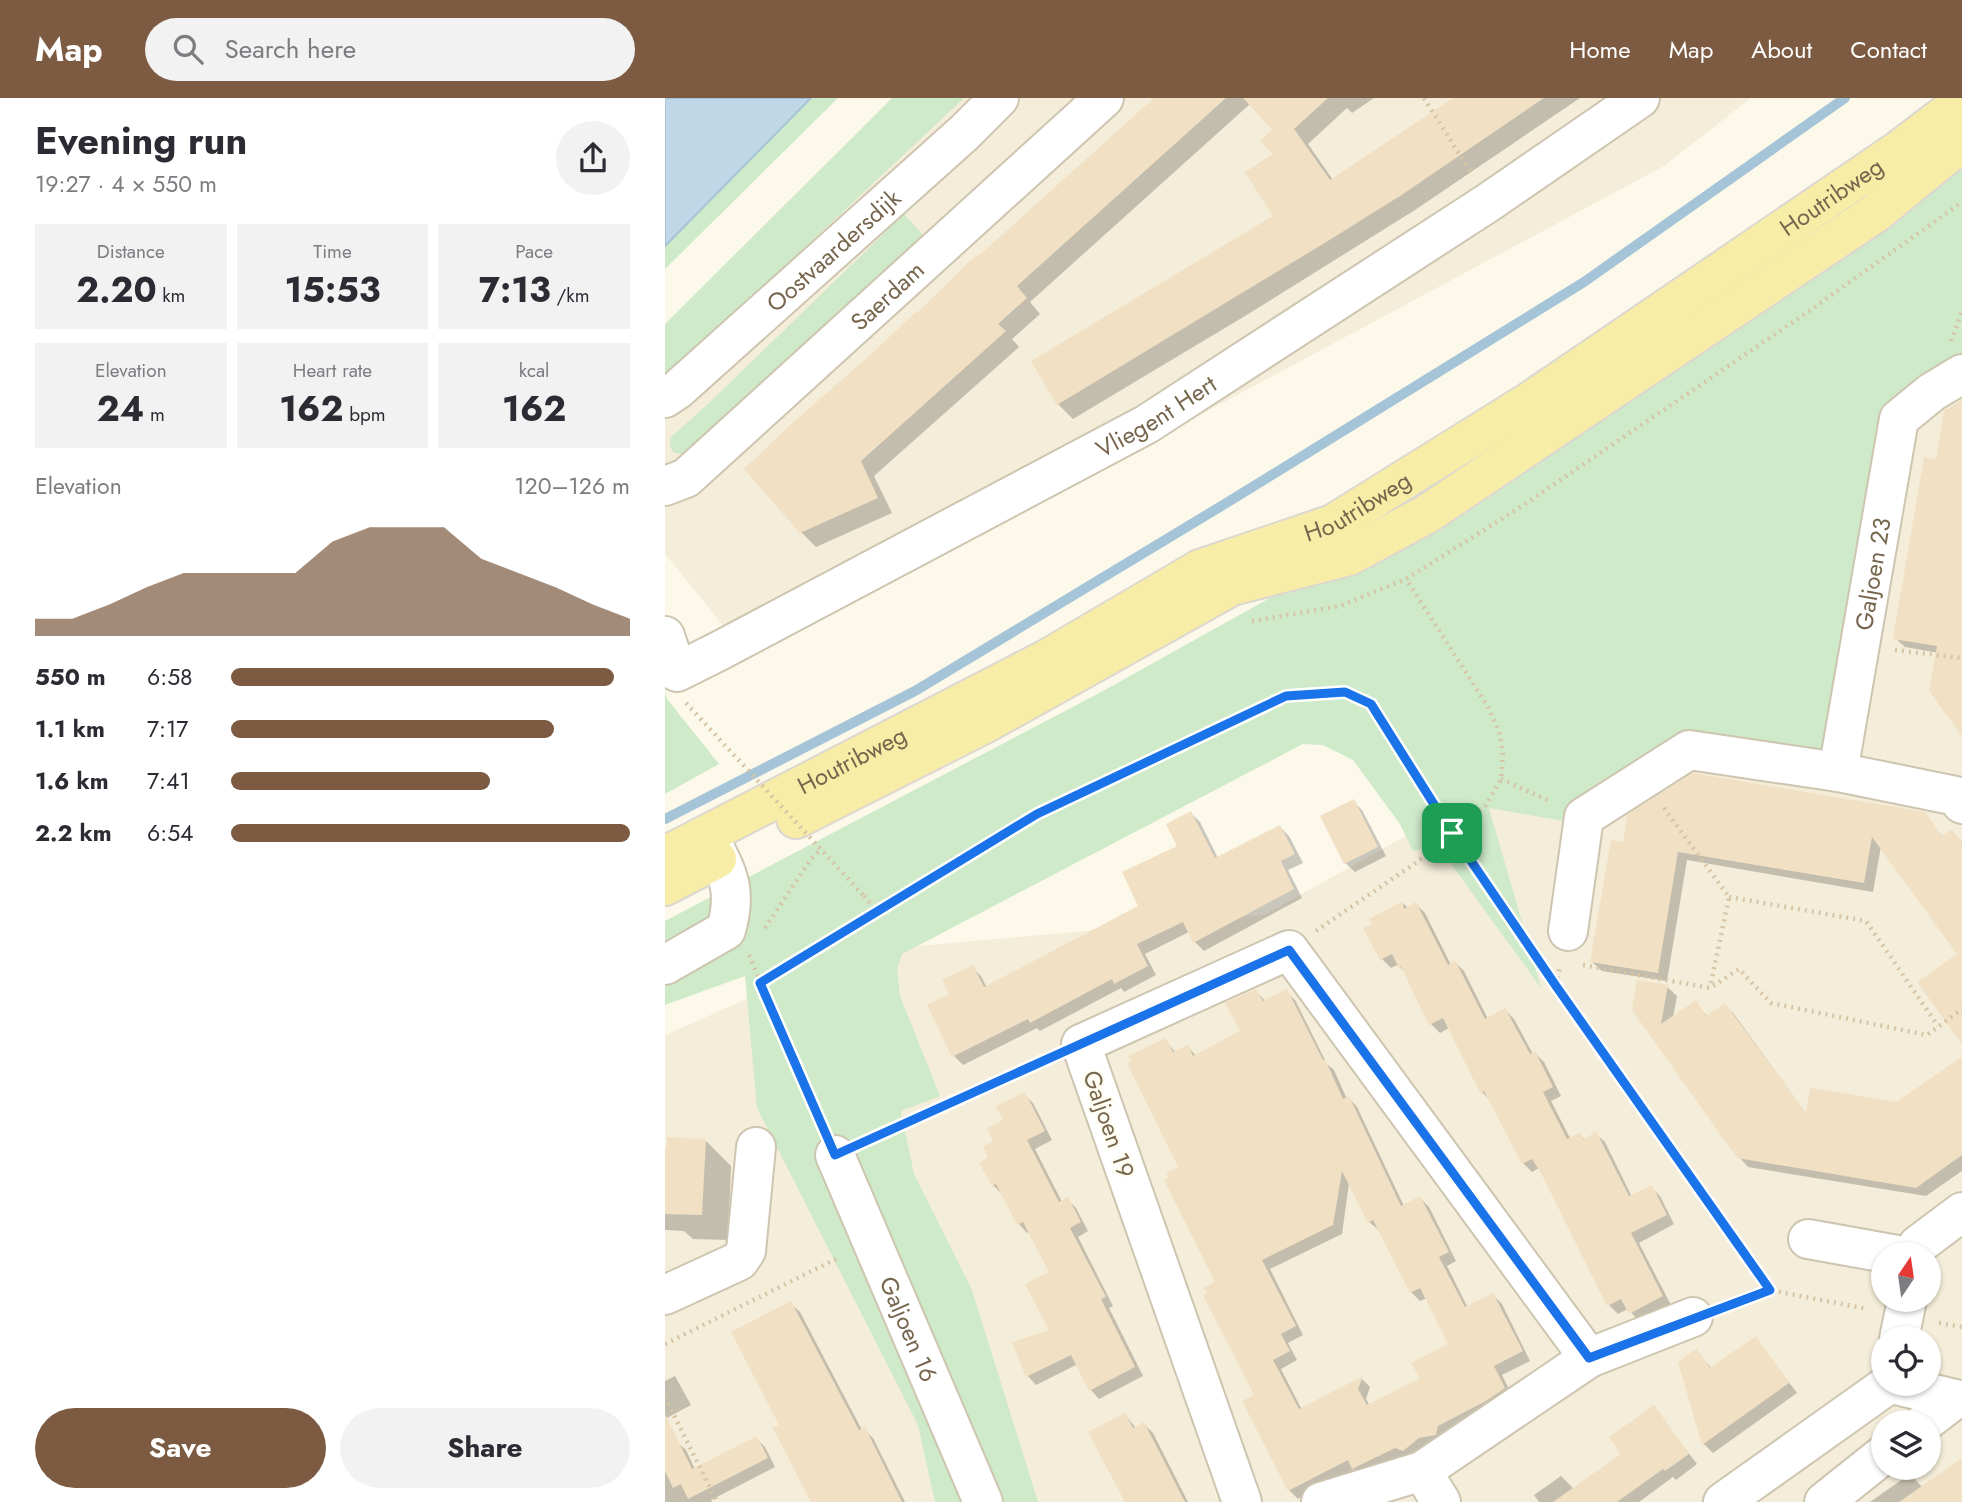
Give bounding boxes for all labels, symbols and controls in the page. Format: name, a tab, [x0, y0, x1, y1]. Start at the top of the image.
search box	[145, 18, 635, 81]
text: Map	[35, 26, 103, 73]
icon: search	[169, 30, 207, 68]
text: Search here	[225, 30, 356, 68]
text: Home	[1569, 32, 1631, 67]
text: Map	[1669, 32, 1713, 67]
text: About	[1751, 32, 1812, 67]
text: Contact	[1850, 32, 1927, 67]
text: Evening run	[35, 113, 247, 168]
button: share	[556, 121, 630, 195]
street label: Houtribweg	[1772, 148, 1890, 244]
text: 19:27 · 4 × 550 m	[35, 167, 217, 201]
street label: Oostvaardersdijk	[758, 180, 908, 320]
text: Distance	[97, 238, 165, 265]
text: Time	[313, 238, 352, 265]
text: Pace	[515, 238, 553, 265]
street label: Saerdam	[842, 252, 932, 338]
text: 2.20	[76, 265, 157, 315]
text: 15:53	[285, 265, 380, 315]
text: 7:13	[479, 265, 551, 315]
text: km	[157, 282, 185, 309]
text: /km	[551, 282, 589, 309]
text: Elevation	[95, 357, 167, 384]
text: Heart rate	[293, 357, 372, 384]
text: kcal	[519, 357, 550, 384]
street label: Vliegent Hert	[1089, 366, 1223, 466]
text: 24	[97, 384, 144, 434]
text: 162	[279, 384, 344, 434]
text: 162	[502, 384, 566, 434]
text: m	[144, 401, 165, 428]
text: bpm	[344, 401, 386, 428]
street label: Houtribweg	[1299, 462, 1417, 550]
text: Elevation	[35, 469, 122, 503]
text: 120–126 m	[514, 469, 630, 503]
street label: Galjoen 23	[1845, 515, 1899, 633]
text: 550 m	[35, 660, 106, 694]
text: 6:58	[147, 660, 193, 694]
text: 1.1 km	[35, 712, 105, 746]
text: 7:17	[147, 712, 188, 746]
street label: Houtribweg	[791, 717, 912, 802]
text: 1.6 km	[35, 764, 109, 798]
text: 7:41	[147, 764, 190, 798]
pin	[1422, 803, 1482, 863]
icon: arrive	[1433, 814, 1471, 852]
text: 2.2 km	[35, 816, 112, 850]
text: 6:54	[147, 816, 194, 850]
street label: Galjoen 19	[1074, 1066, 1144, 1182]
north arrow	[1871, 1242, 1941, 1312]
map controls	[1871, 1242, 1941, 1480]
street label: Galjoen 16	[871, 1271, 947, 1387]
button: locate	[1871, 1326, 1941, 1396]
button: Save	[35, 1408, 326, 1488]
button: Share	[340, 1408, 630, 1488]
button: layers	[1871, 1410, 1941, 1480]

